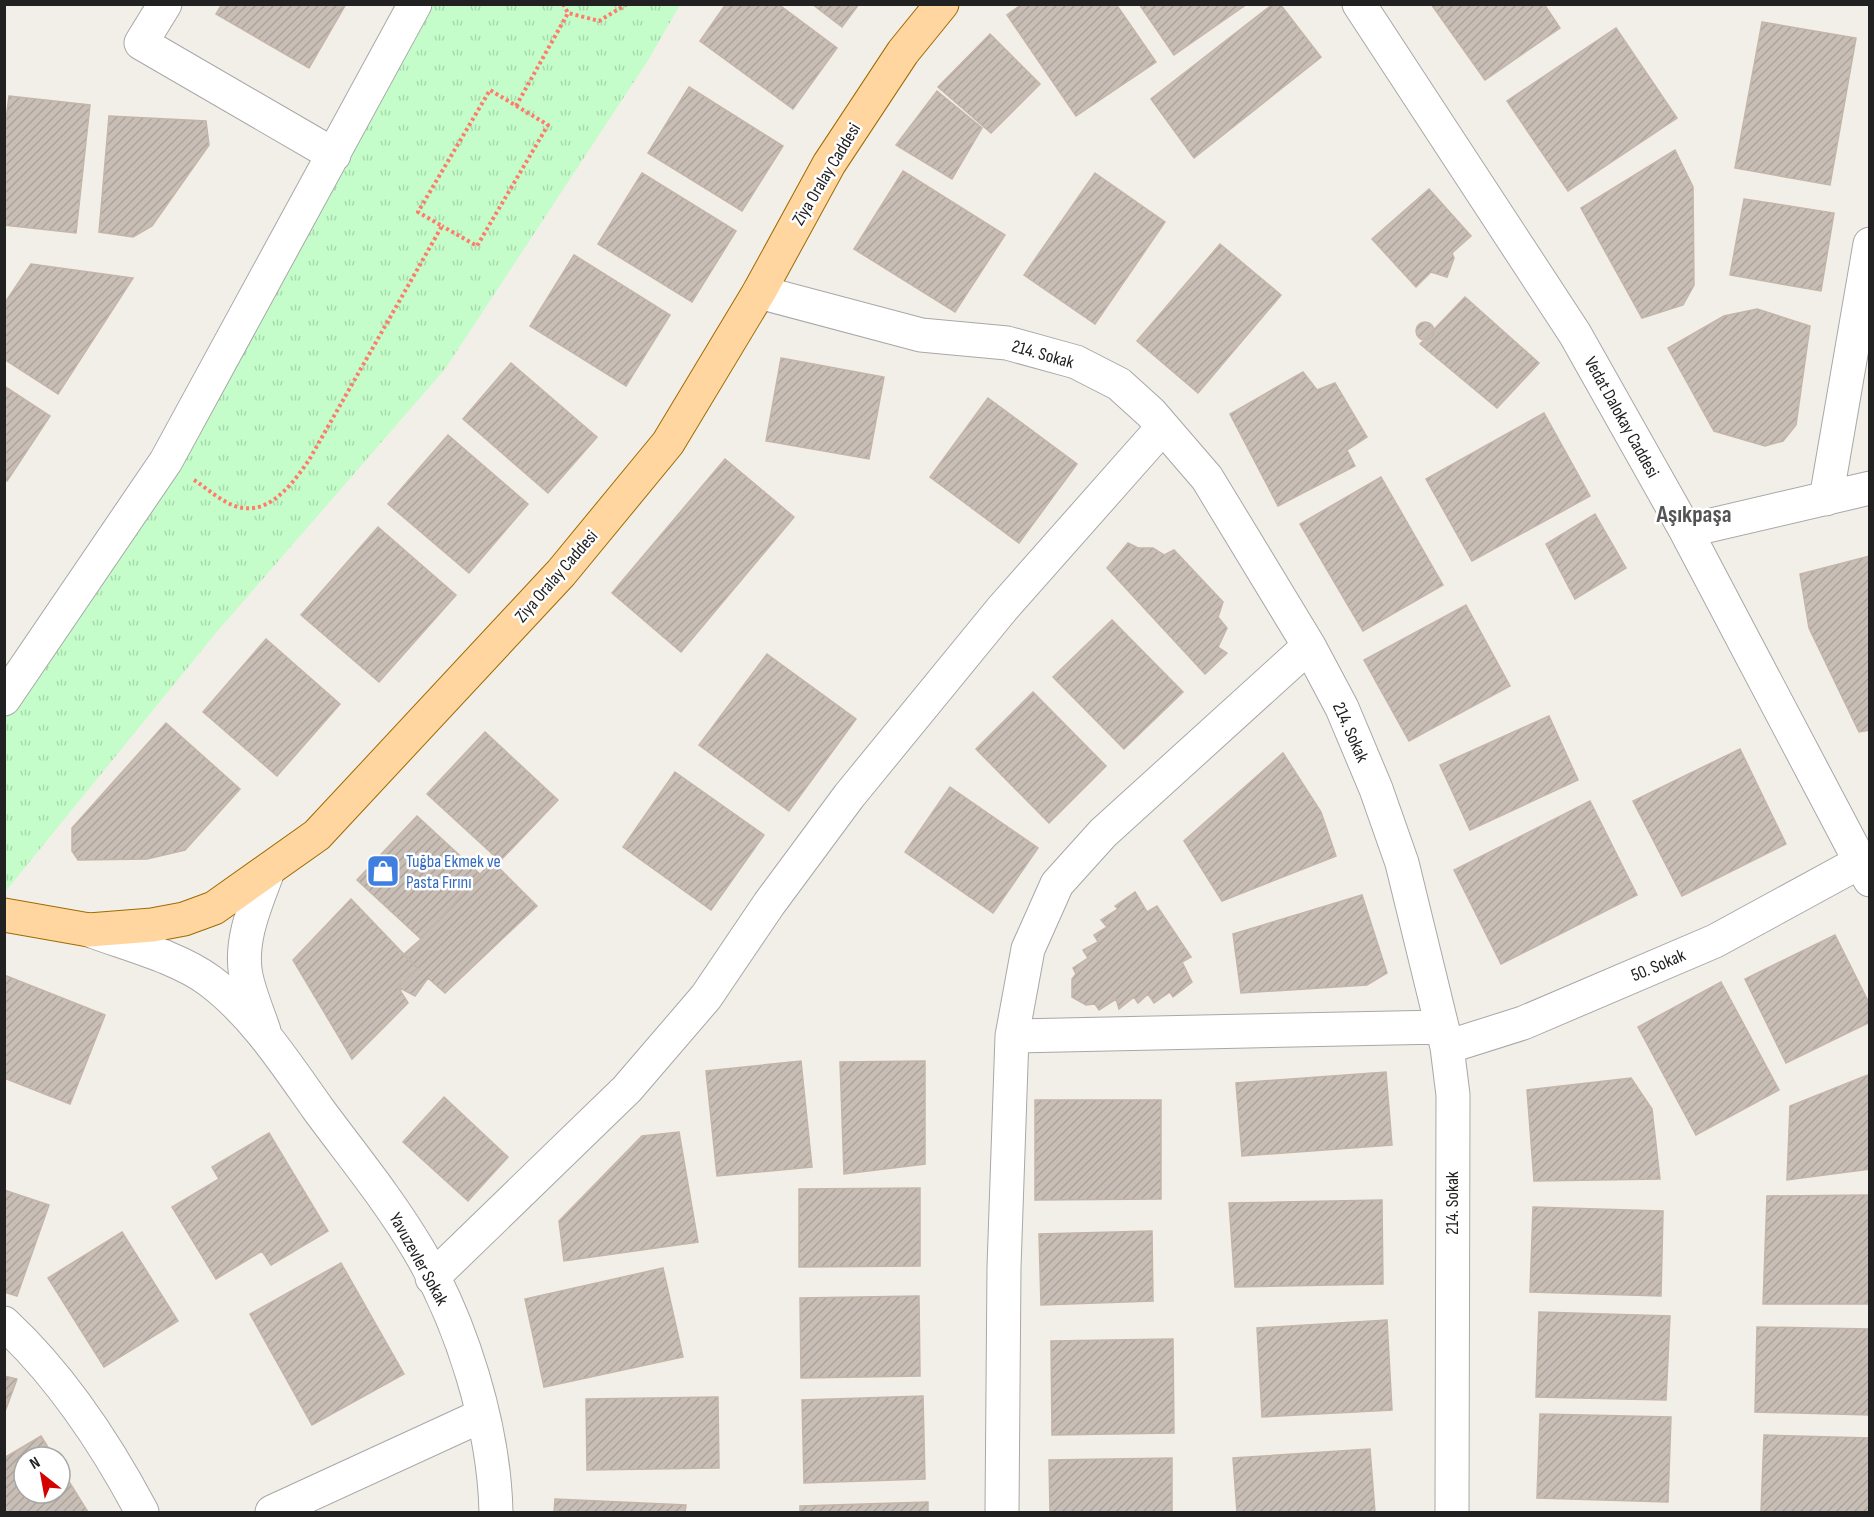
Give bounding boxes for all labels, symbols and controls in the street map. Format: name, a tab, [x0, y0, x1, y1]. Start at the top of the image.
street label: Ziya Oralay Caddesi	[788, 119, 865, 229]
street label: 214. Sokak	[1009, 336, 1076, 373]
street label: Vedat Dalokay Caddesi	[1580, 353, 1663, 481]
district label: Aşıkpaşa	[1656, 500, 1731, 529]
street label: Ziya Oralay Caddesi	[511, 526, 602, 627]
street label: 214. Sokak	[1328, 699, 1373, 766]
place label: Tuğba Ekmek ve Pasta Fırını	[406, 851, 501, 893]
shop icon: Tuğba Ekmek ve Pasta Fırını	[365, 853, 401, 889]
street label: 50. Sokak	[1628, 945, 1689, 986]
street label: 214. Sokak	[1442, 1171, 1463, 1235]
street label: Yavuzevler Sokak	[384, 1209, 453, 1309]
north arrow	[12, 1445, 72, 1505]
text: N	[26, 1453, 44, 1474]

